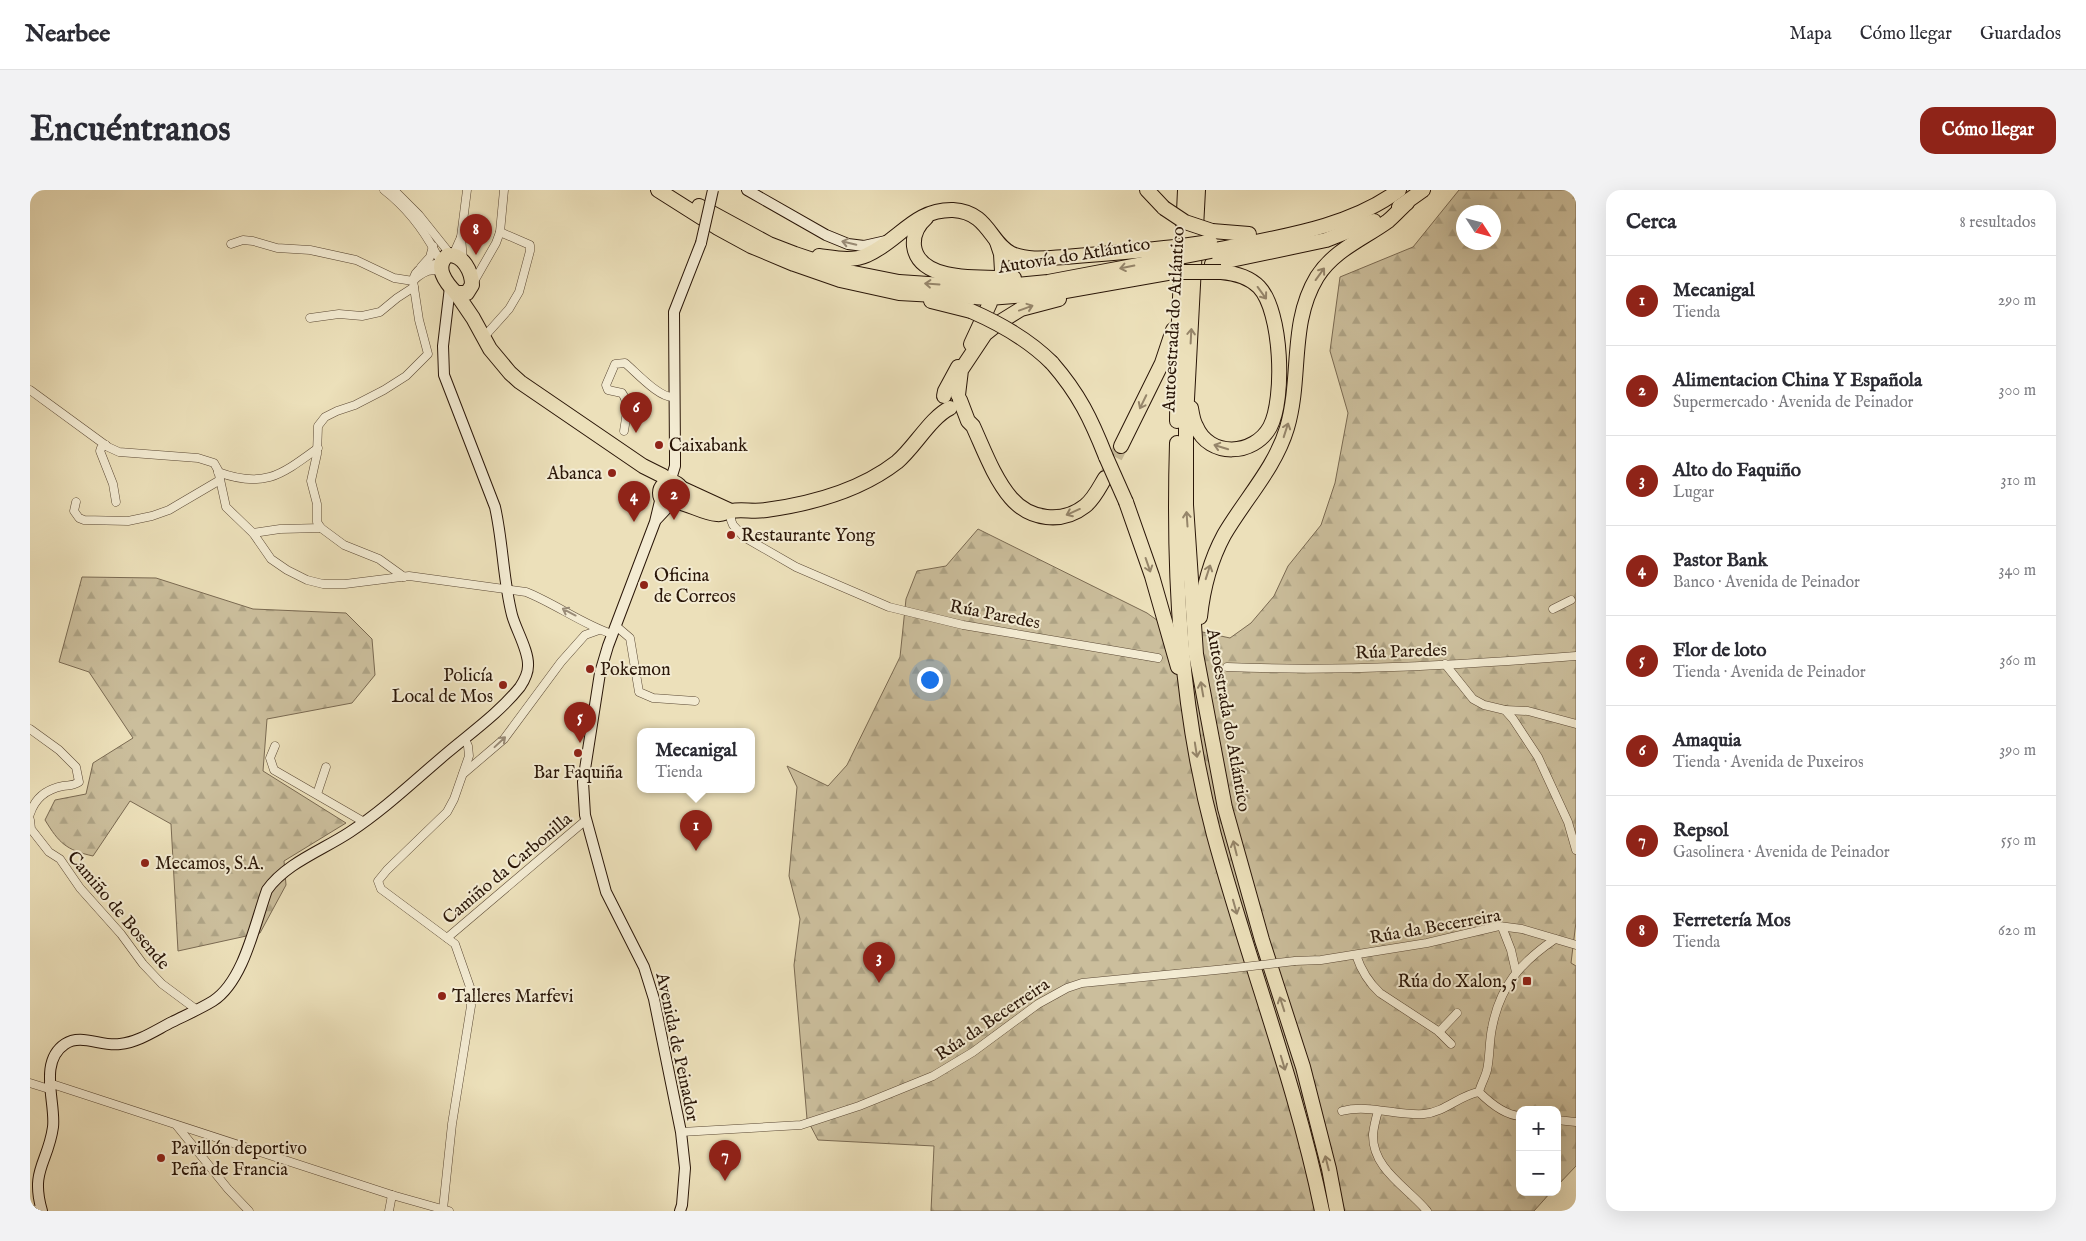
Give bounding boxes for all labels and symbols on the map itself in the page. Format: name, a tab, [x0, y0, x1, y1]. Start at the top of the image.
north arrow	[1456, 205, 1501, 250]
pin: 8	[460, 214, 492, 255]
street label: Autoestrada do Atlántico	[1158, 225, 1191, 414]
street label: Autovía do Atlántico	[995, 233, 1152, 280]
one-way arrow	[841, 238, 857, 247]
one-way arrow	[1120, 263, 1136, 272]
one-way arrow	[1315, 267, 1325, 281]
one-way arrow	[924, 279, 940, 289]
one-way arrow	[1257, 286, 1268, 299]
one-way arrow	[1018, 303, 1033, 312]
one-way arrow	[1187, 328, 1196, 344]
pin: 6	[620, 392, 652, 433]
one-way arrow	[1138, 394, 1148, 409]
one-way arrow	[1282, 423, 1291, 438]
place label: Caixabank	[669, 435, 748, 458]
marker: Caixabank	[653, 439, 665, 451]
one-way arrow	[1213, 442, 1229, 452]
place label: Abanca	[546, 463, 602, 486]
marker: Abanca	[606, 467, 618, 479]
pin: 2	[658, 479, 690, 520]
pin: 4	[618, 481, 650, 522]
one-way arrow	[1065, 508, 1080, 518]
one-way arrow	[1182, 511, 1191, 527]
place label: Restaurante Yong	[741, 525, 875, 548]
marker: Restaurante Yong	[725, 529, 737, 541]
one-way arrow	[1143, 556, 1153, 572]
place label: Oficina de Correos	[654, 565, 736, 609]
one-way arrow	[1204, 565, 1213, 580]
marker: Oficina de Correos	[638, 579, 650, 591]
street label: Rúa Paredes	[947, 595, 1042, 636]
one-way arrow	[562, 607, 577, 617]
street label: Autoestrada do Atlántico	[1200, 626, 1255, 814]
street label: Rúa Paredes	[1355, 639, 1447, 666]
place label: Pokemon	[600, 659, 671, 682]
marker: Pokemon	[584, 663, 596, 675]
place label: Policía Local de Mos	[391, 665, 493, 709]
your location	[917, 667, 943, 693]
marker: Policía Local de Mos	[497, 679, 509, 691]
one-way arrow	[1197, 682, 1206, 698]
pin: 5	[564, 702, 596, 743]
one-way arrow	[494, 736, 507, 748]
one-way arrow	[1192, 741, 1202, 757]
marker: Bar Faquiña	[572, 747, 584, 759]
place label: Bar Faquiña	[533, 762, 623, 785]
street label: Camiño da Carbonilla	[438, 808, 578, 930]
pin: 1	[680, 810, 712, 851]
one-way arrow	[1230, 841, 1239, 857]
street label: Camiño de Bosende	[61, 847, 174, 975]
place label: Mecamos, S.A.	[155, 853, 264, 876]
marker: Mecamos, S.A.	[139, 857, 151, 869]
one-way arrow	[1230, 899, 1240, 915]
street label: Rúa da Becerreira	[1368, 905, 1503, 950]
pin: 3	[863, 942, 895, 983]
street label: Avenida de Peinador	[649, 970, 704, 1124]
place label: Rúa do Xalon, 5	[1397, 971, 1517, 994]
street label: Rúa da Becerreira	[931, 973, 1054, 1067]
marker: Rúa do Xalon, 5	[1521, 975, 1533, 987]
place label: Talleres Marfevi	[452, 986, 574, 1009]
marker: Talleres Marfevi	[436, 990, 448, 1002]
one-way arrow	[1277, 996, 1287, 1012]
one-way arrow	[1278, 1054, 1288, 1070]
place label: Pavillón deportivo Peña de Francia	[171, 1138, 307, 1182]
pin: 7	[709, 1140, 741, 1181]
marker: Pavillón deportivo Peña de Francia	[155, 1152, 167, 1164]
one-way arrow	[1322, 1156, 1331, 1172]

